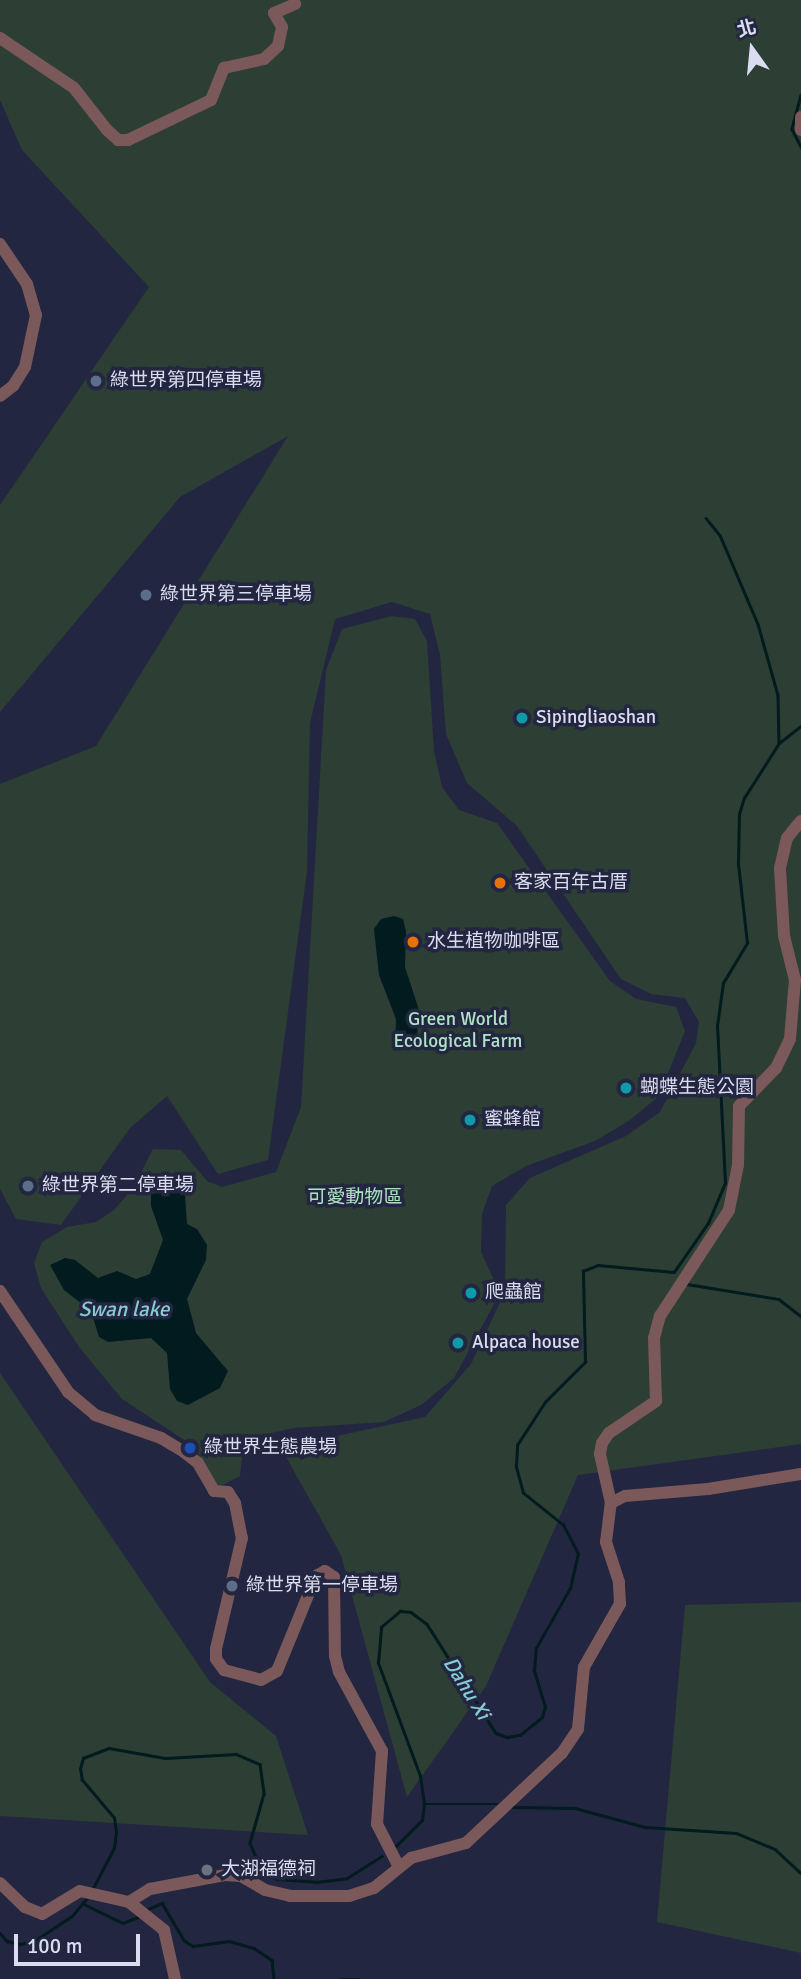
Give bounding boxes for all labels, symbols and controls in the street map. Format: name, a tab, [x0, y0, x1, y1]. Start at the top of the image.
north arrow	[717, 14, 787, 84]
text: 北	[734, 15, 759, 43]
place label: 綠世界第四停車場	[110, 370, 262, 392]
marker: 綠世界第四停車場	[88, 373, 104, 389]
place label: 綠世界第三停車場	[160, 584, 312, 606]
marker: 綠世界第三停車場	[138, 587, 154, 603]
place label: Sipingliaoshan	[536, 707, 656, 729]
marker: Sipingliaoshan	[514, 710, 530, 726]
place label: 客家百年古厝	[514, 872, 628, 894]
marker: 客家百年古厝	[492, 875, 508, 891]
place label: 水生植物咖啡區	[427, 931, 560, 953]
marker: 水生植物咖啡區	[405, 934, 421, 950]
park label: Green World Ecological Farm	[393, 1009, 523, 1053]
place label: 蝴蝶生態公園	[640, 1077, 754, 1099]
marker: 蝴蝶生態公園	[618, 1080, 634, 1096]
place label: 蜜蜂館	[484, 1109, 541, 1131]
marker: 蜜蜂館	[462, 1112, 478, 1128]
place label: 綠世界第二停車場	[42, 1175, 194, 1197]
marker: 綠世界第二停車場	[20, 1178, 36, 1194]
park label: 可愛動物區	[308, 1187, 402, 1209]
place label: 爬蟲館	[485, 1282, 542, 1304]
marker: 爬蟲館	[463, 1285, 479, 1301]
water label: Swan lake	[79, 1296, 169, 1322]
place label: Alpaca house	[472, 1332, 580, 1354]
marker: Alpaca house	[450, 1335, 466, 1351]
place label: 綠世界生態農場	[204, 1437, 337, 1459]
marker: 綠世界生態農場	[182, 1440, 198, 1456]
place label: 綠世界第一停車場	[246, 1575, 398, 1597]
marker: 綠世界第一停車場	[224, 1578, 240, 1594]
water label: Dahu Xi	[438, 1652, 496, 1724]
place label: 大湖福德祠	[221, 1859, 316, 1881]
marker: 大湖福德祠	[199, 1862, 215, 1878]
scale bar	[18, 1920, 144, 1964]
text: 100 m	[27, 1933, 82, 1959]

